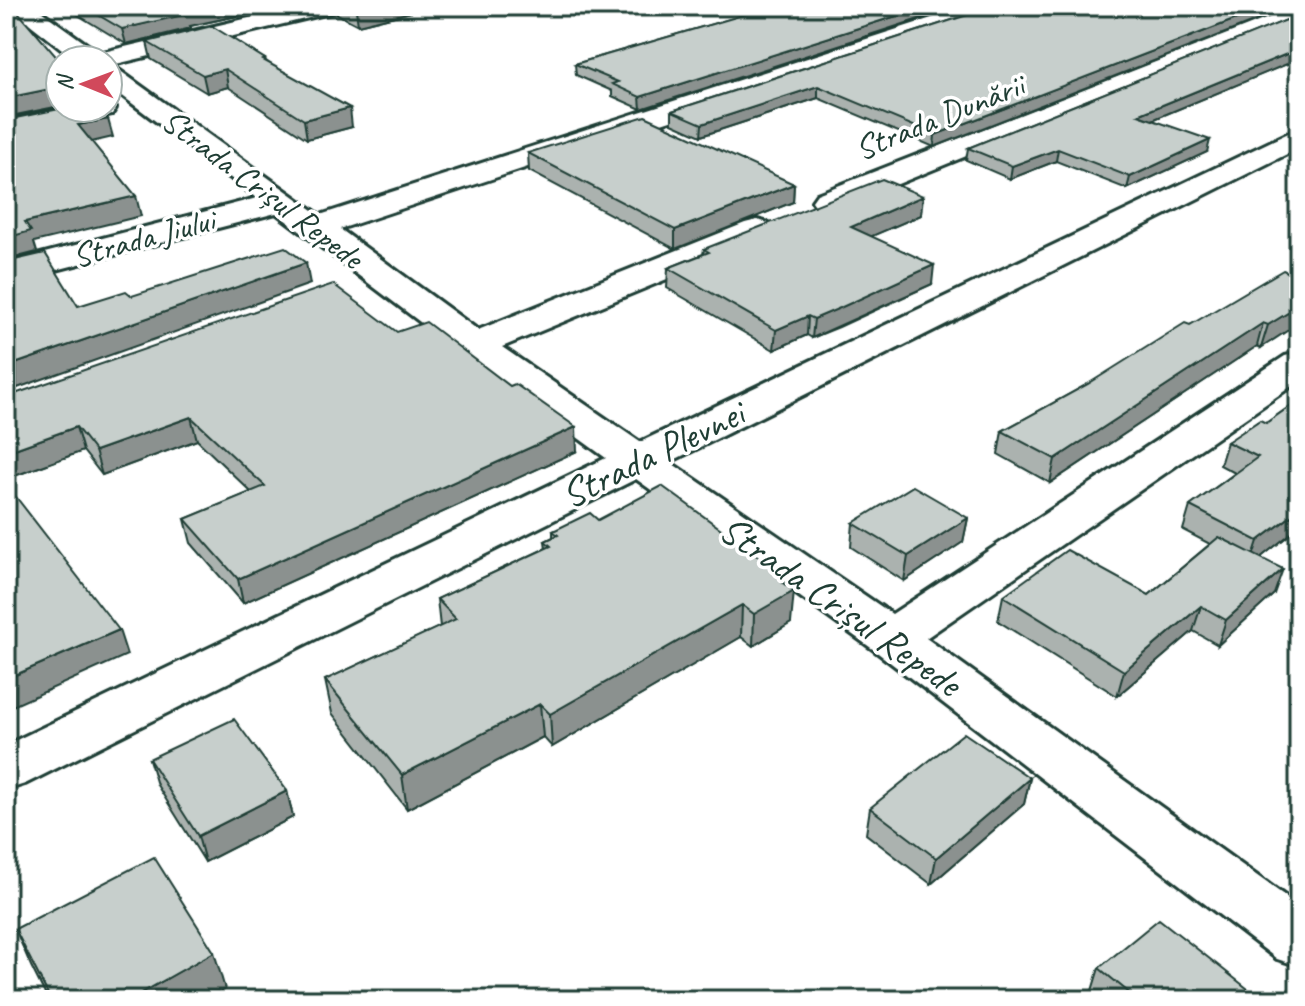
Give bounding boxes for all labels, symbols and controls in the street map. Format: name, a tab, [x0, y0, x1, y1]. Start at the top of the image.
north arrow	[44, 44, 124, 124]
street label: Strada Dunării	[848, 62, 1033, 170]
text: N	[51, 73, 79, 91]
street label: Strada Crișul Repede	[153, 99, 374, 280]
street label: Strada Jiului	[67, 197, 223, 277]
street label: Strada Plevnei	[553, 386, 756, 520]
street label: Strada Crișul Repede	[710, 504, 973, 709]

